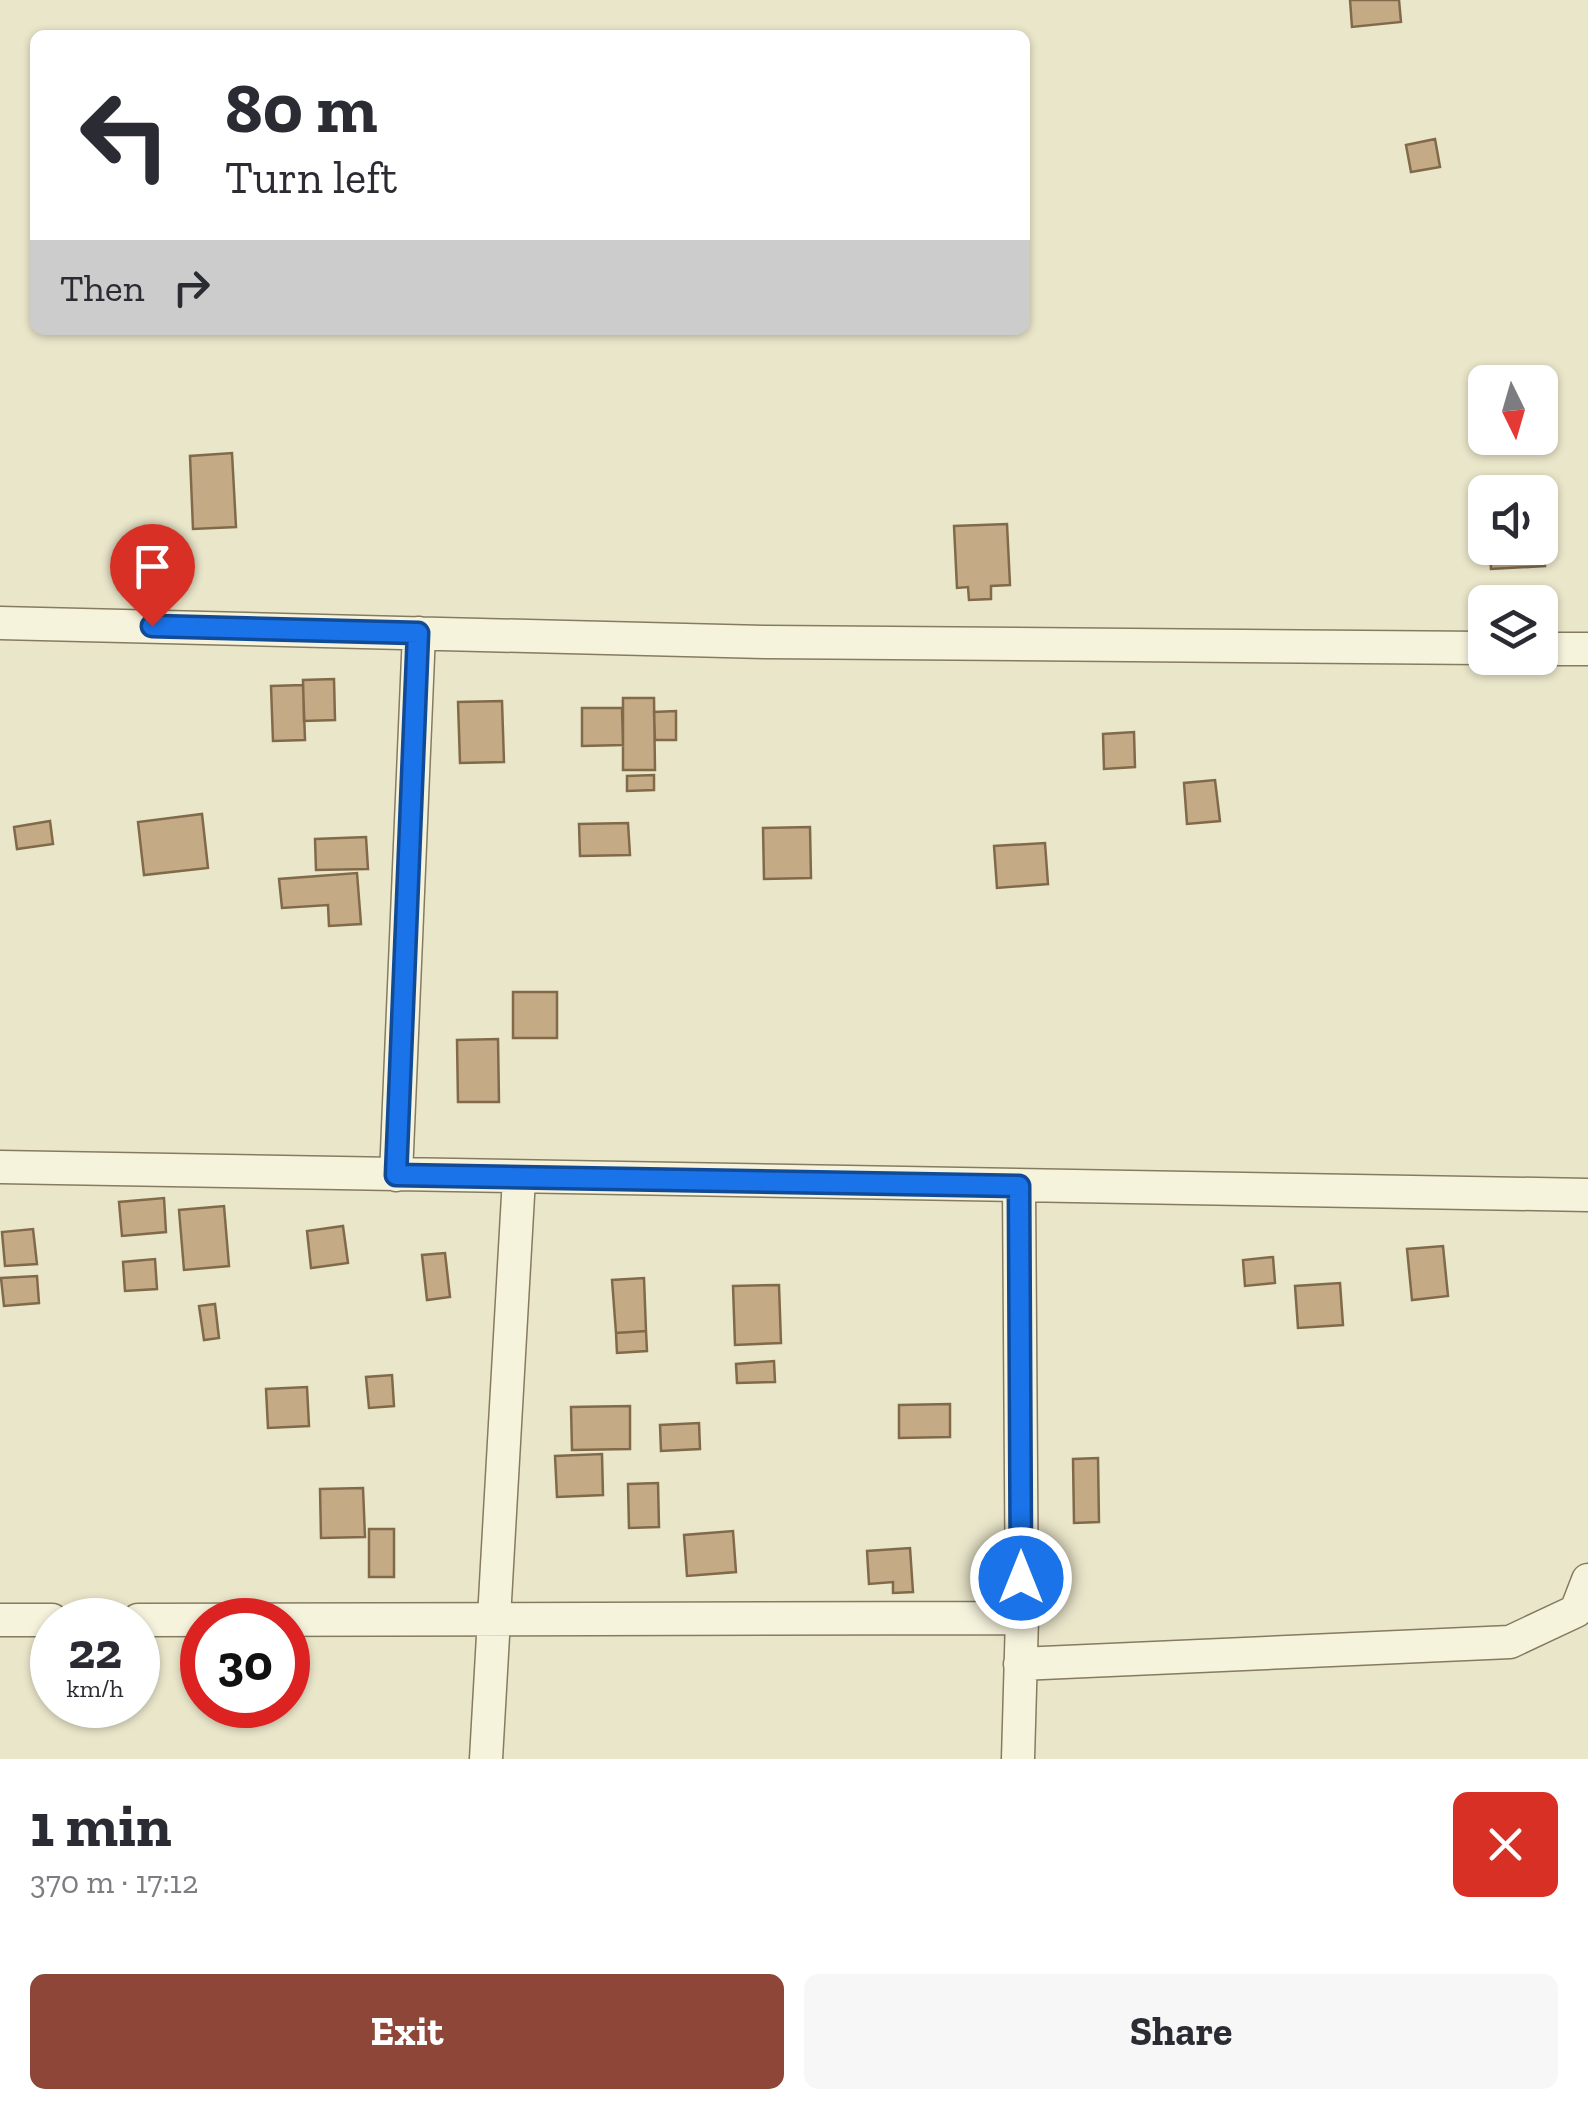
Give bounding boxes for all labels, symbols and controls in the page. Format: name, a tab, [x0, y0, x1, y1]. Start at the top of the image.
text: 80 m	[225, 66, 377, 150]
icon: left	[60, 70, 190, 200]
text: Turn left	[225, 151, 397, 205]
icon: right	[164, 260, 219, 315]
text: Then	[60, 265, 144, 311]
north arrow	[1468, 365, 1558, 455]
map controls	[1468, 365, 1558, 675]
button: sound	[1468, 475, 1558, 565]
pin	[110, 524, 195, 627]
icon: arrive	[125, 539, 180, 594]
button: layers	[1468, 585, 1558, 675]
position arrow	[969, 1526, 1073, 1630]
speed limit sign: 30	[180, 1598, 310, 1728]
text: 22	[68, 1621, 122, 1681]
text: km/h	[66, 1673, 124, 1703]
text: 1 min	[30, 1789, 172, 1861]
button: close	[1453, 1792, 1558, 1897]
text: 370 m · 17:12	[30, 1863, 198, 1901]
button: Exit	[30, 1974, 784, 2089]
button: Share	[804, 1974, 1558, 2089]

